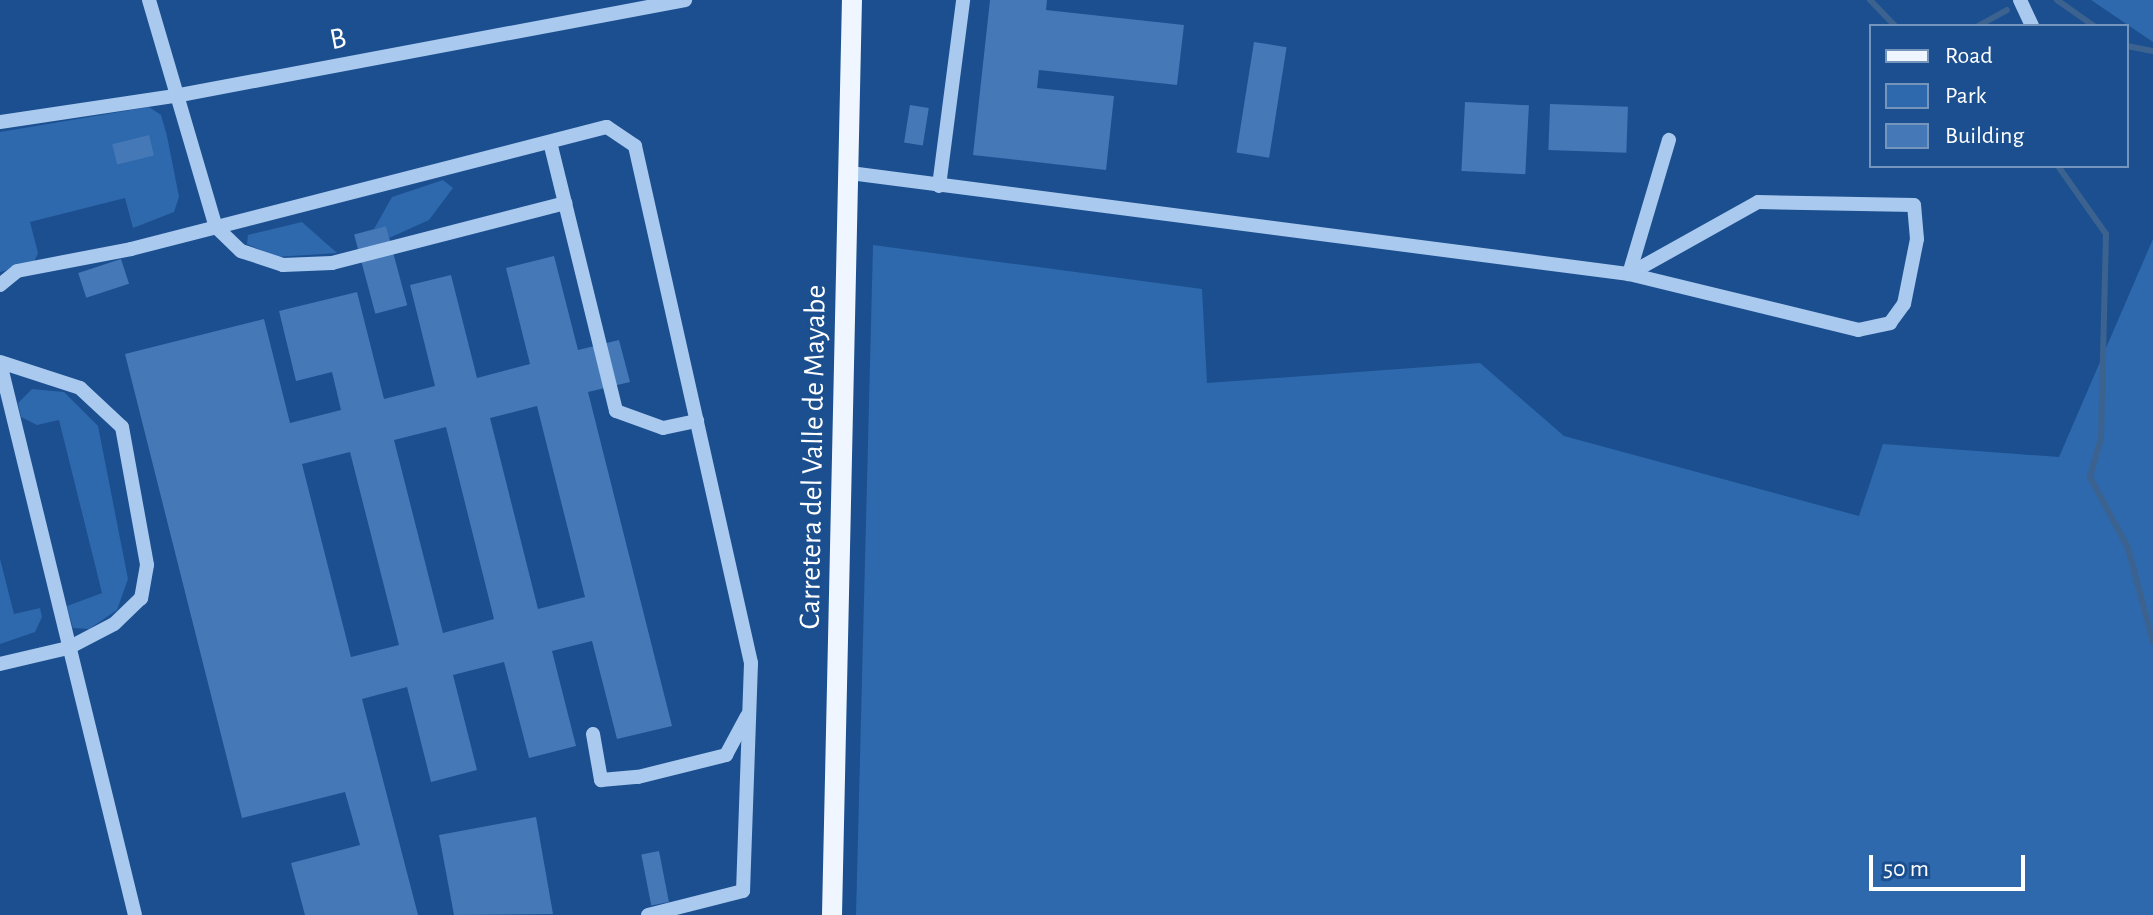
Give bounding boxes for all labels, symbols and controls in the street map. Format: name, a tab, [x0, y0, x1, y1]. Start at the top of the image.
street label: B	[327, 20, 349, 58]
legend	[1869, 24, 2129, 168]
text: Road	[1945, 44, 1993, 68]
text: Park	[1945, 84, 1986, 108]
text: Building	[1945, 124, 2024, 148]
street label: Carretera del Valle de Mayabe	[792, 284, 834, 630]
scale bar	[1873, 839, 2029, 889]
text: 50 m	[1883, 857, 1929, 881]

